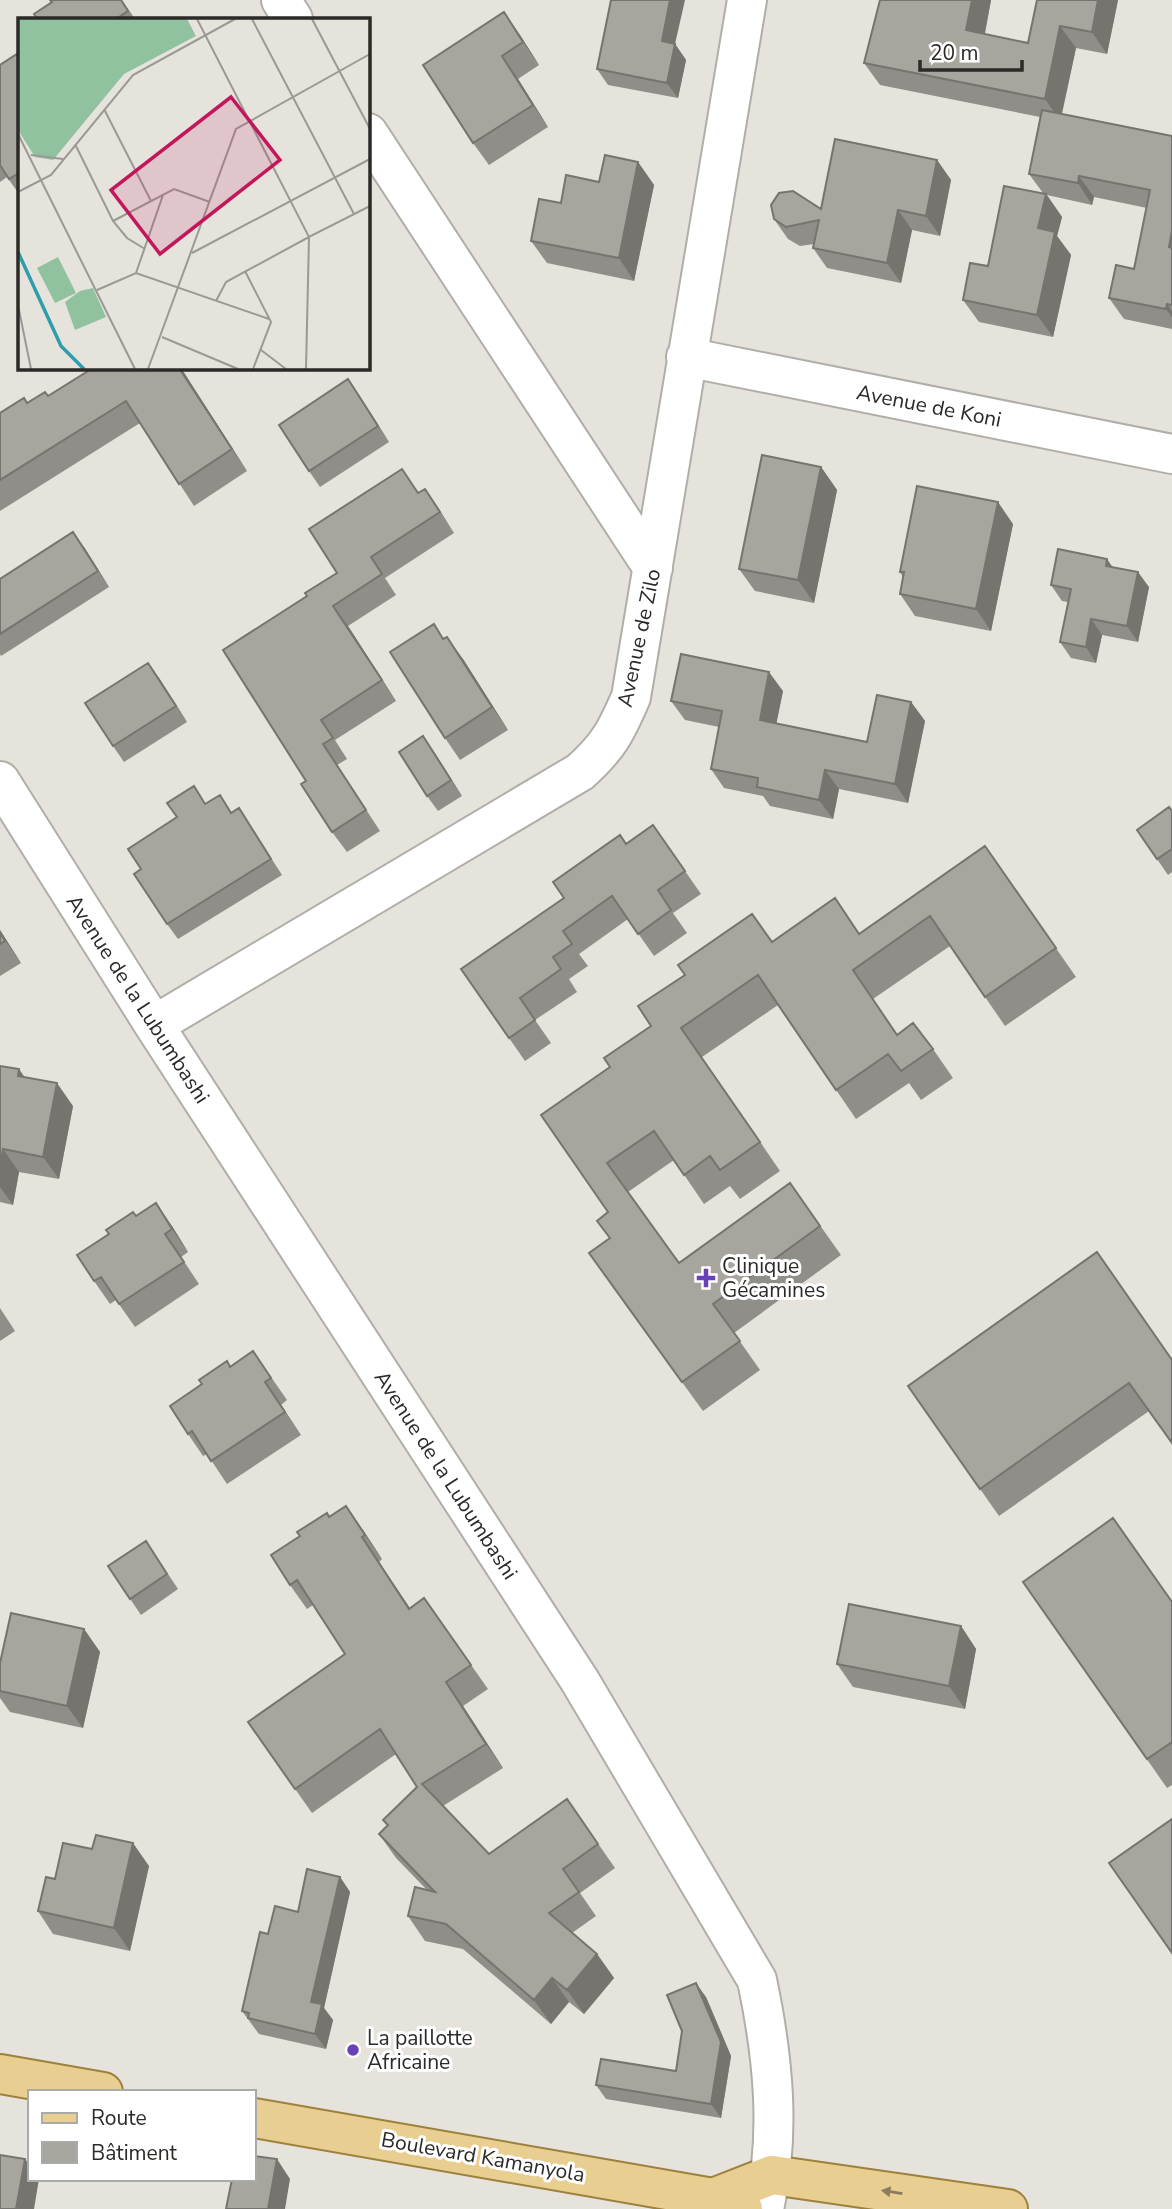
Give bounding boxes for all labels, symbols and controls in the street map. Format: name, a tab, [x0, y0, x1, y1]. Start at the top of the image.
inset map	[18, 18, 369, 369]
scale bar	[920, 28, 1021, 72]
text: 20 m	[930, 39, 979, 67]
street label: Avenue de Koni	[854, 378, 1004, 434]
street label: Avenue de Zilo	[611, 566, 667, 710]
street label: Avenue de la Lubumbashi	[60, 889, 216, 1109]
place label: Clinique Gécamines	[722, 1252, 825, 1304]
marker: Clinique Gécamines	[696, 1268, 716, 1288]
street label: Avenue de la Lubumbashi	[368, 1365, 524, 1585]
place label: La paillotte Africaine	[367, 2024, 473, 2076]
marker: La paillotte Africaine	[345, 2042, 361, 2058]
legend	[28, 2090, 256, 2181]
text: Route	[91, 2104, 147, 2132]
street label: Boulevard Kamanyola	[379, 2125, 587, 2189]
text: Bâtiment	[91, 2139, 178, 2167]
one-way arrow	[881, 2186, 903, 2197]

